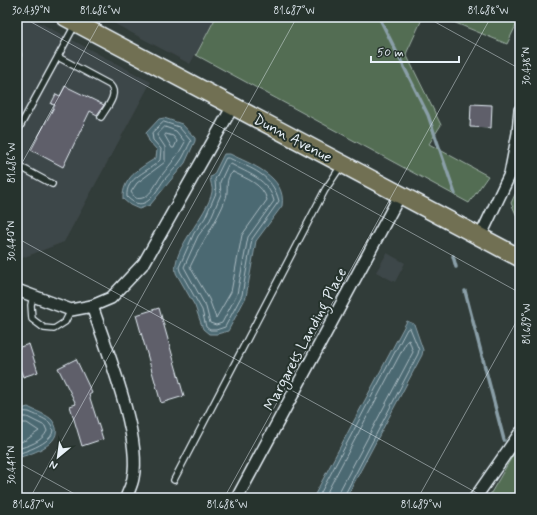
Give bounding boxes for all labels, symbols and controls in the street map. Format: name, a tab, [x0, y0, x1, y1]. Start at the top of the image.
text: 30.439°N	[12, 4, 50, 18]
text: 81.686°W	[80, 4, 120, 18]
text: 81.687°W	[274, 4, 314, 18]
text: 81.688°W	[468, 4, 508, 18]
scale bar	[371, 38, 459, 64]
text: 50 m	[377, 45, 404, 61]
text: 30.438°N	[520, 47, 534, 85]
street label: Dunn Avenue	[250, 110, 336, 168]
text: 81.686°W	[5, 143, 19, 183]
text: 30.440°N	[5, 220, 19, 261]
street label: Margarets Landing Place	[260, 264, 353, 415]
text: 81.689°W	[520, 304, 534, 344]
north arrow	[38, 437, 78, 477]
text: 30.441°N	[5, 445, 19, 484]
text: N	[47, 457, 60, 473]
text: 81.687°W	[13, 498, 53, 512]
text: 81.688°W	[207, 498, 247, 512]
text: 81.689°W	[401, 498, 441, 512]

